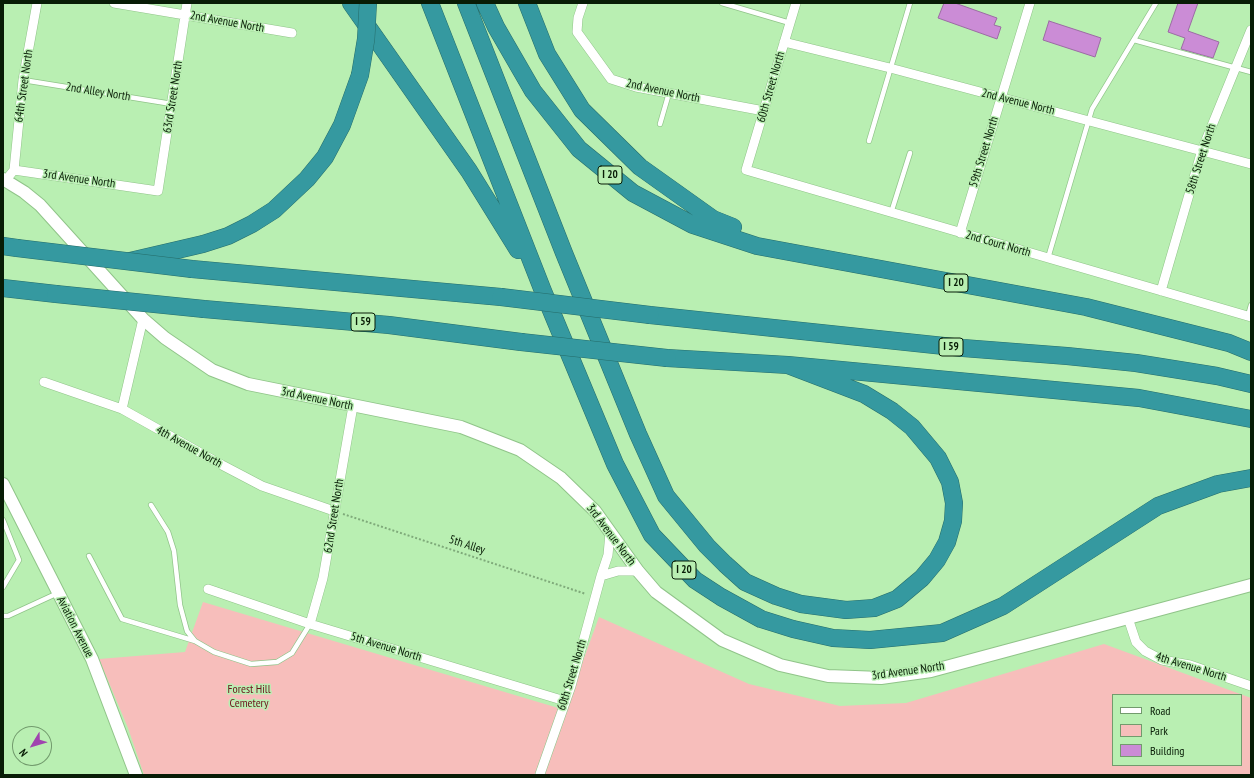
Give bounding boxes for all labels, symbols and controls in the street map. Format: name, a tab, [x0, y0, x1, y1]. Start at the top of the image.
street label: 2nd Avenue North	[189, 8, 265, 36]
street label: 64th Street North	[12, 49, 36, 123]
street label: 60th Street North	[754, 50, 788, 124]
street label: 63rd Street North	[160, 60, 186, 134]
street label: 2nd Avenue North	[625, 76, 701, 106]
street label: 2nd Alley North	[65, 80, 131, 104]
street label: 2nd Avenue North	[980, 86, 1056, 118]
street label: 59th Street North	[966, 115, 1002, 189]
street label: 58th Street North	[1183, 122, 1219, 196]
road number: I 20	[598, 166, 622, 184]
street label: 3rd Avenue North	[42, 167, 116, 191]
street label: 2nd Court North	[964, 228, 1032, 260]
road number: I 20	[944, 274, 968, 292]
road number: I 59	[351, 313, 375, 331]
road number: I 59	[939, 338, 963, 356]
street label: 3rd Avenue North	[280, 384, 354, 414]
street label: 4th Avenue North	[153, 423, 225, 471]
street label: 62nd Street North	[321, 478, 347, 554]
street label: 3rd Avenue North	[583, 501, 639, 569]
street label: 5th Alley	[447, 532, 487, 558]
road number: I 20	[672, 561, 696, 579]
street label: Aviation Avenue	[53, 594, 97, 660]
street label: 5th Avenue North	[349, 629, 423, 665]
street label: 60th Street North	[554, 638, 590, 712]
street label: 4th Avenue North	[1154, 649, 1228, 685]
street label: 3rd Avenue North	[871, 659, 945, 683]
park label: Forest Hill Cemetery	[228, 683, 270, 711]
legend	[1112, 694, 1242, 766]
text: Road	[1150, 703, 1170, 718]
text: Park	[1150, 723, 1168, 738]
north arrow	[12, 726, 52, 766]
text: Building	[1150, 743, 1185, 758]
text: N	[16, 746, 31, 759]

